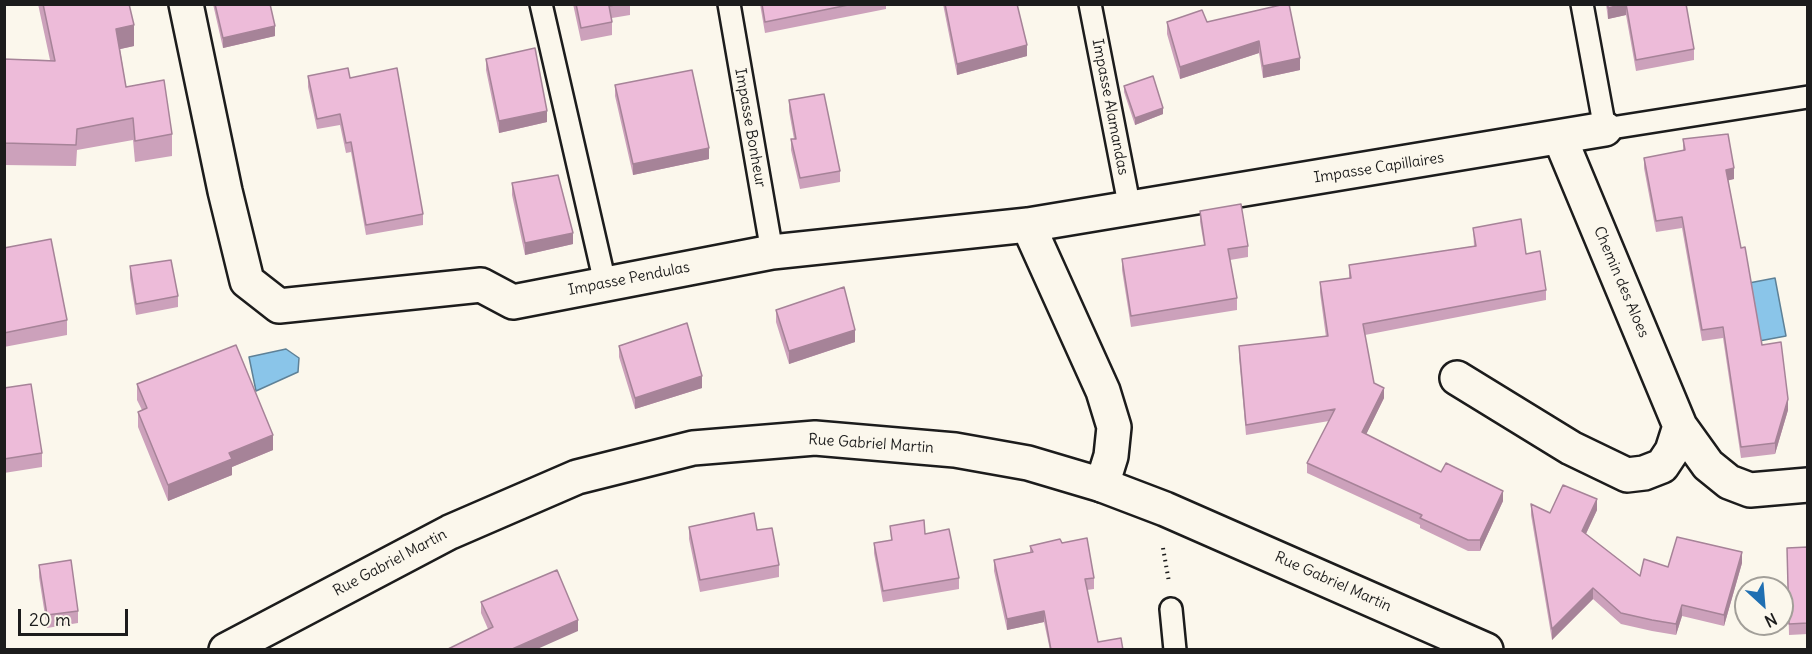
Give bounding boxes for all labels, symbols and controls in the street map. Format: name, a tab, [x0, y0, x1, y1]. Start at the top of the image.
street label: Impasse Alamandas	[1088, 37, 1132, 177]
street label: Impasse Bonheur	[731, 67, 769, 189]
street label: Impasse Capillaires	[1313, 149, 1445, 187]
street label: Chemin des Aloes	[1589, 224, 1653, 340]
street label: Impasse Pendulas	[567, 258, 691, 300]
street label: Rue Gabriel Martin	[808, 431, 934, 457]
street label: Rue Gabriel Martin	[330, 526, 450, 600]
street label: Rue Gabriel Martin	[1272, 548, 1394, 616]
north arrow	[1734, 576, 1794, 636]
scale bar	[21, 597, 130, 635]
text: 20 m	[29, 608, 71, 631]
text: N	[1762, 609, 1780, 632]

